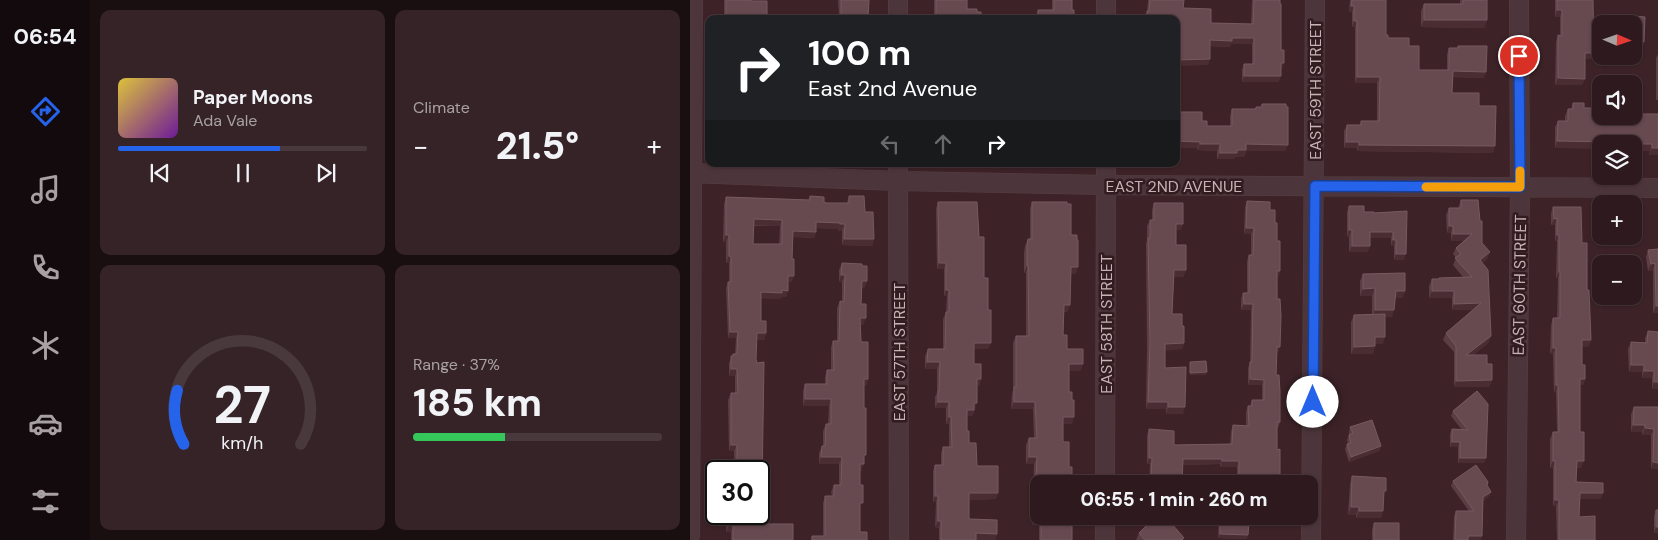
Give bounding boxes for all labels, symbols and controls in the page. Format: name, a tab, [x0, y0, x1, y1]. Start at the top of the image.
north arrow	[1592, 15, 1642, 65]
map controls	[1592, 15, 1642, 305]
street label: EAST 59TH STREET	[1305, 20, 1326, 160]
text: 06:54	[13, 22, 77, 51]
text: 100 m	[808, 30, 911, 76]
icon: right	[725, 35, 790, 100]
pin	[1498, 35, 1540, 77]
icon: arrive	[1505, 42, 1533, 70]
text: East 2nd Avenue	[808, 74, 977, 103]
button: sound	[1592, 75, 1642, 125]
text: Paper Moons	[193, 85, 313, 110]
icon: directions	[28, 94, 63, 129]
text: Climate	[413, 97, 470, 118]
text: Ada Vale	[193, 110, 257, 131]
text: 21.5°	[496, 121, 579, 171]
text: −	[413, 128, 428, 165]
text: +	[647, 128, 662, 165]
icon: left	[876, 130, 904, 158]
icon: ahead	[929, 130, 957, 158]
icon: right	[982, 130, 1010, 158]
button: layers	[1592, 135, 1642, 185]
icon: previous	[146, 159, 174, 187]
icon: pause	[229, 159, 257, 187]
icon: next	[312, 159, 340, 187]
icon: music	[28, 172, 63, 207]
street label: EAST 2ND AVENUE	[1106, 176, 1242, 197]
button: +	[1592, 195, 1642, 245]
street label: EAST 60TH STREET	[1508, 214, 1531, 356]
icon: phone	[28, 250, 63, 285]
street label: EAST 58TH STREET	[1096, 254, 1117, 394]
button: −	[1592, 255, 1642, 305]
street label: EAST 57TH STREET	[889, 283, 910, 421]
icon: climate	[28, 328, 63, 363]
text: Range · 37%	[413, 354, 500, 375]
text: 27	[214, 371, 271, 439]
position arrow	[1286, 375, 1338, 427]
text: 185 km	[413, 378, 542, 428]
icon: car	[28, 406, 63, 441]
text: km/h	[221, 431, 264, 455]
speed limit sign: 30	[705, 460, 770, 525]
icon: filters	[28, 484, 63, 519]
text: 06:55 · 1 min · 260 m	[1081, 487, 1267, 512]

